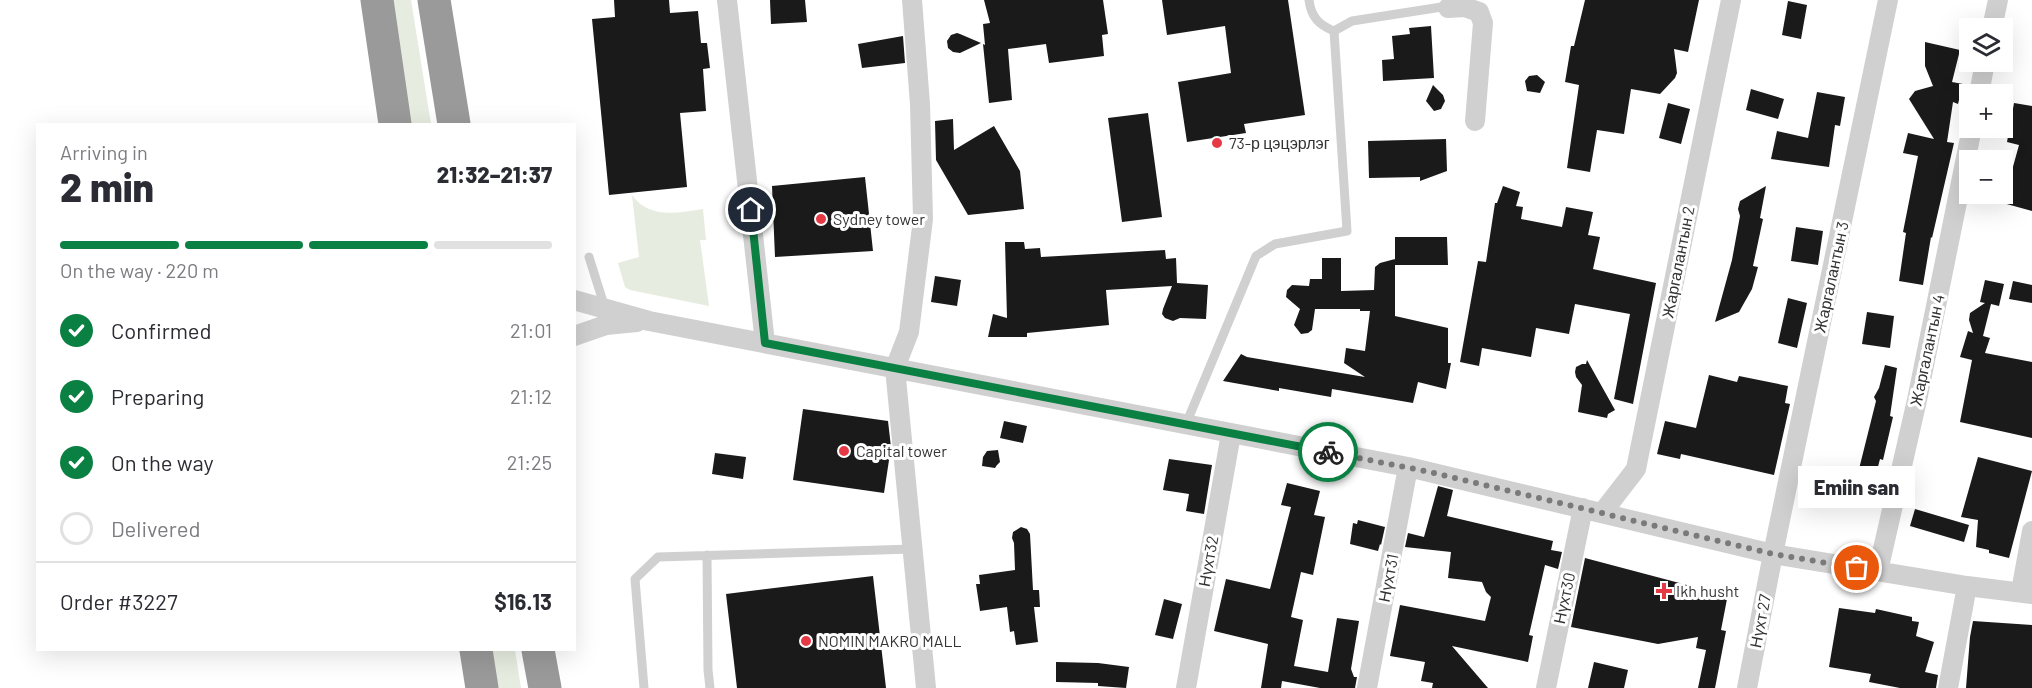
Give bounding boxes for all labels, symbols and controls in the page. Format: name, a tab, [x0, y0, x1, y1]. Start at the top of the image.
map controls	[1959, 18, 2013, 204]
button: layers	[1959, 18, 2013, 72]
button: +	[1959, 84, 2013, 138]
place label: 73-р цэцэрлэг	[1229, 133, 1330, 152]
marker: 73-р цэцэрлэг	[1210, 136, 1224, 150]
text: Arriving in	[60, 140, 148, 164]
button: −	[1959, 150, 2013, 204]
text: 21:32–21:37	[437, 161, 552, 187]
text: 2 min	[60, 163, 154, 210]
pin	[725, 184, 776, 235]
icon: home	[734, 193, 767, 226]
street label: Жаргалантын 2	[1657, 204, 1698, 320]
place label: Sydney tower	[833, 209, 925, 228]
marker: Sydney tower	[814, 212, 828, 226]
street label: Жаргалантын 3	[1809, 220, 1852, 334]
text: On the way · 220 m	[60, 258, 219, 282]
street label: Жаргалантын 4	[1905, 292, 1948, 408]
icon: check	[60, 314, 93, 347]
text: Confirmed	[111, 317, 211, 343]
text: 21:01	[510, 318, 552, 342]
icon: check	[60, 380, 93, 413]
text: Preparing	[111, 383, 204, 409]
text: 21:12	[510, 384, 552, 408]
courier	[1298, 422, 1358, 482]
icon: bike	[1312, 436, 1345, 469]
place label: Capital tower	[856, 441, 947, 460]
marker: Capital tower	[837, 444, 851, 458]
icon: check	[60, 446, 93, 479]
text: On the way	[111, 449, 214, 475]
text: 21:25	[507, 450, 552, 474]
callout: Emiin san	[1798, 466, 1916, 508]
text: Emiin san	[1814, 475, 1899, 499]
text: Delivered	[111, 515, 200, 541]
street label: Нүхт32	[1194, 534, 1221, 588]
pin	[1831, 542, 1882, 593]
icon: bag	[1840, 551, 1873, 584]
street label: Нүхт31	[1374, 552, 1401, 603]
street label: Нүхт30	[1549, 570, 1578, 625]
place label: Ikh husht	[1676, 581, 1739, 600]
marker: Ikh husht	[1657, 584, 1671, 598]
text: Order #3227	[60, 588, 178, 614]
text: $16.13	[494, 588, 552, 614]
street label: Нүхт 27	[1745, 592, 1774, 649]
place label: NOMIN MAKRO MALL	[818, 631, 962, 650]
marker: NOMIN MAKRO MALL	[799, 634, 813, 648]

